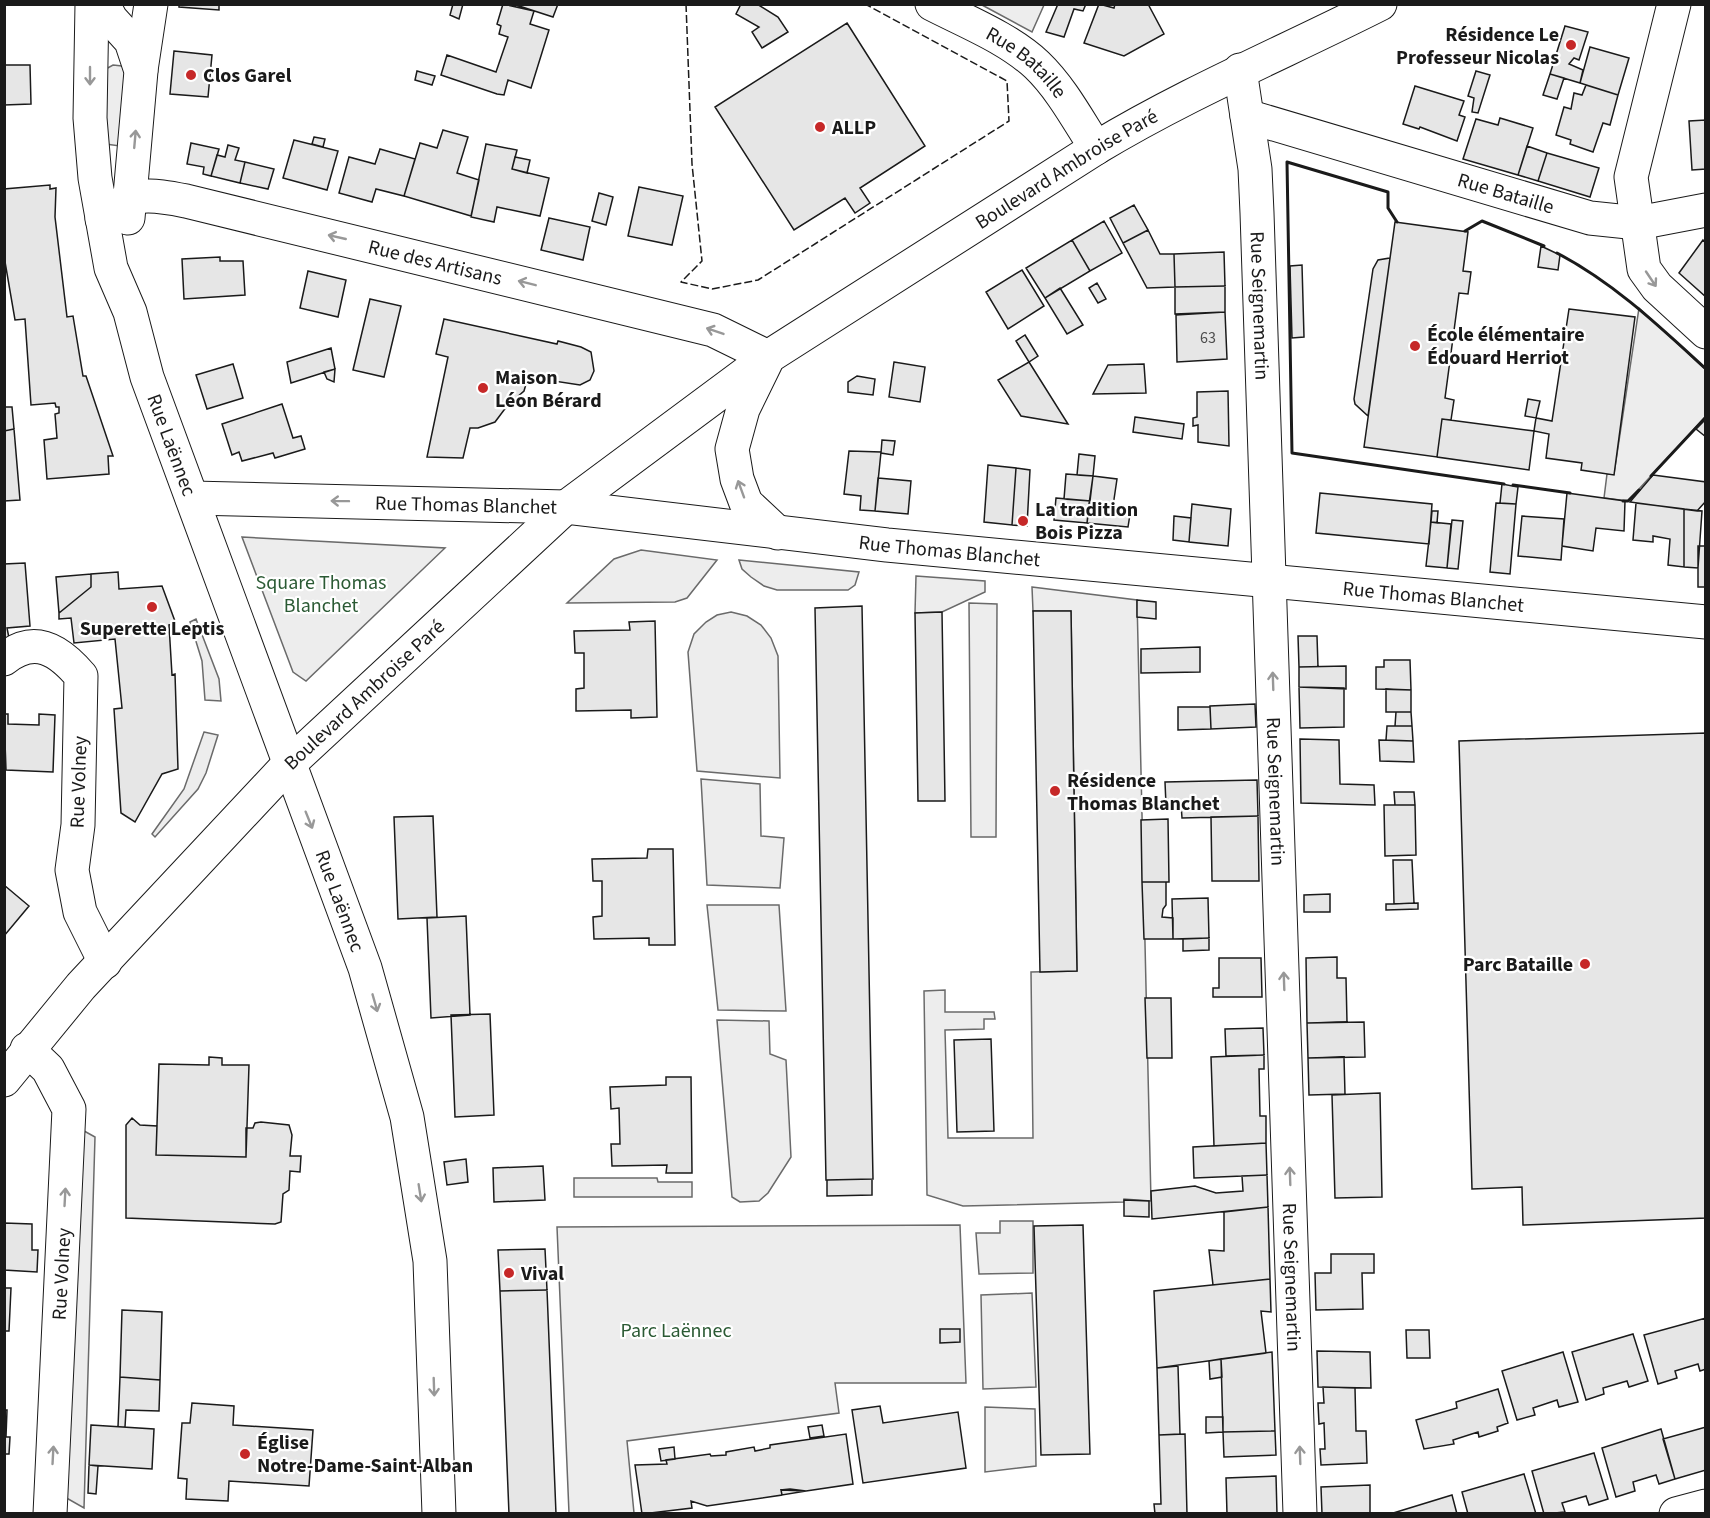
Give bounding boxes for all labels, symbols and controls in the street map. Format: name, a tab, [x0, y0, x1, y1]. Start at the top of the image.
street label: Rue Bataille	[981, 20, 1073, 104]
place label: Résidence Le Professeur Nicolas	[1396, 21, 1559, 72]
marker: Résidence Le Professeur Nicolas	[1564, 38, 1578, 52]
place label: Clos Garel	[203, 62, 292, 90]
one-way arrow	[84, 66, 96, 86]
marker: Clos Garel	[184, 68, 198, 82]
street label: Boulevard Ambroise Paré	[970, 103, 1163, 237]
place label: ALLP	[831, 114, 876, 142]
marker: ALLP	[813, 120, 827, 134]
one-way arrow	[130, 129, 141, 149]
street label: Rue Bataille	[1454, 166, 1557, 222]
one-way arrow	[328, 231, 347, 243]
street label: Rue Seignemartin	[1243, 231, 1276, 381]
street label: Rue des Artisans	[365, 233, 505, 293]
one-way arrow	[1645, 270, 1657, 287]
one-way arrow	[517, 276, 536, 288]
place label: École élémentaire Édouard Herriot	[1427, 321, 1585, 372]
one-way arrow	[707, 325, 725, 336]
house number: 63	[1200, 327, 1216, 349]
marker: École élémentaire Édouard Herriot	[1408, 339, 1422, 353]
place label: Maison Léon Bérard	[495, 364, 602, 415]
marker: Maison Léon Bérard	[476, 381, 490, 395]
street label: Rue Laënnec	[139, 390, 203, 500]
one-way arrow	[735, 481, 746, 499]
street label: Rue Thomas Blanchet	[374, 489, 558, 522]
one-way arrow	[330, 495, 350, 507]
place label: La tradition Bois Pizza	[1035, 496, 1138, 547]
marker: La tradition Bois Pizza	[1016, 514, 1030, 528]
street label: Rue Thomas Blanchet	[857, 529, 1042, 574]
park label: Square Thomas Blanchet	[256, 569, 386, 620]
street label: Rue Thomas Blanchet	[1341, 575, 1525, 620]
marker: Superette Leptis	[145, 600, 159, 614]
street label: Boulevard Ambroise Paré	[278, 613, 451, 777]
place label: Superette Leptis	[80, 615, 224, 643]
one-way arrow	[1268, 672, 1279, 692]
street label: Rue Seignemartin	[1259, 717, 1292, 866]
street label: Rue Volney	[63, 735, 95, 829]
place label: Résidence Thomas Blanchet	[1067, 767, 1220, 818]
marker: Résidence Thomas Blanchet	[1048, 784, 1062, 798]
one-way arrow	[304, 810, 315, 829]
street label: Rue Laënnec	[308, 846, 371, 956]
place label: Parc Bataille	[1463, 951, 1573, 979]
marker: Parc Bataille	[1578, 957, 1592, 971]
one-way arrow	[1278, 972, 1289, 992]
one-way arrow	[370, 993, 381, 1012]
one-way arrow	[1285, 1167, 1296, 1187]
one-way arrow	[415, 1182, 426, 1202]
one-way arrow	[60, 1188, 71, 1208]
street label: Rue Seignemartin	[1275, 1202, 1308, 1352]
street label: Rue Volney	[46, 1227, 78, 1321]
place label: Vival	[520, 1260, 564, 1288]
marker: Vival	[502, 1266, 516, 1280]
park label: Parc Laënnec	[620, 1317, 732, 1345]
one-way arrow	[429, 1376, 440, 1396]
place label: Église Notre-Dame-Saint-Alban	[257, 1429, 473, 1480]
one-way arrow	[47, 1446, 58, 1466]
one-way arrow	[1294, 1446, 1306, 1466]
marker: Église Notre-Dame-Saint-Alban	[238, 1447, 252, 1461]

